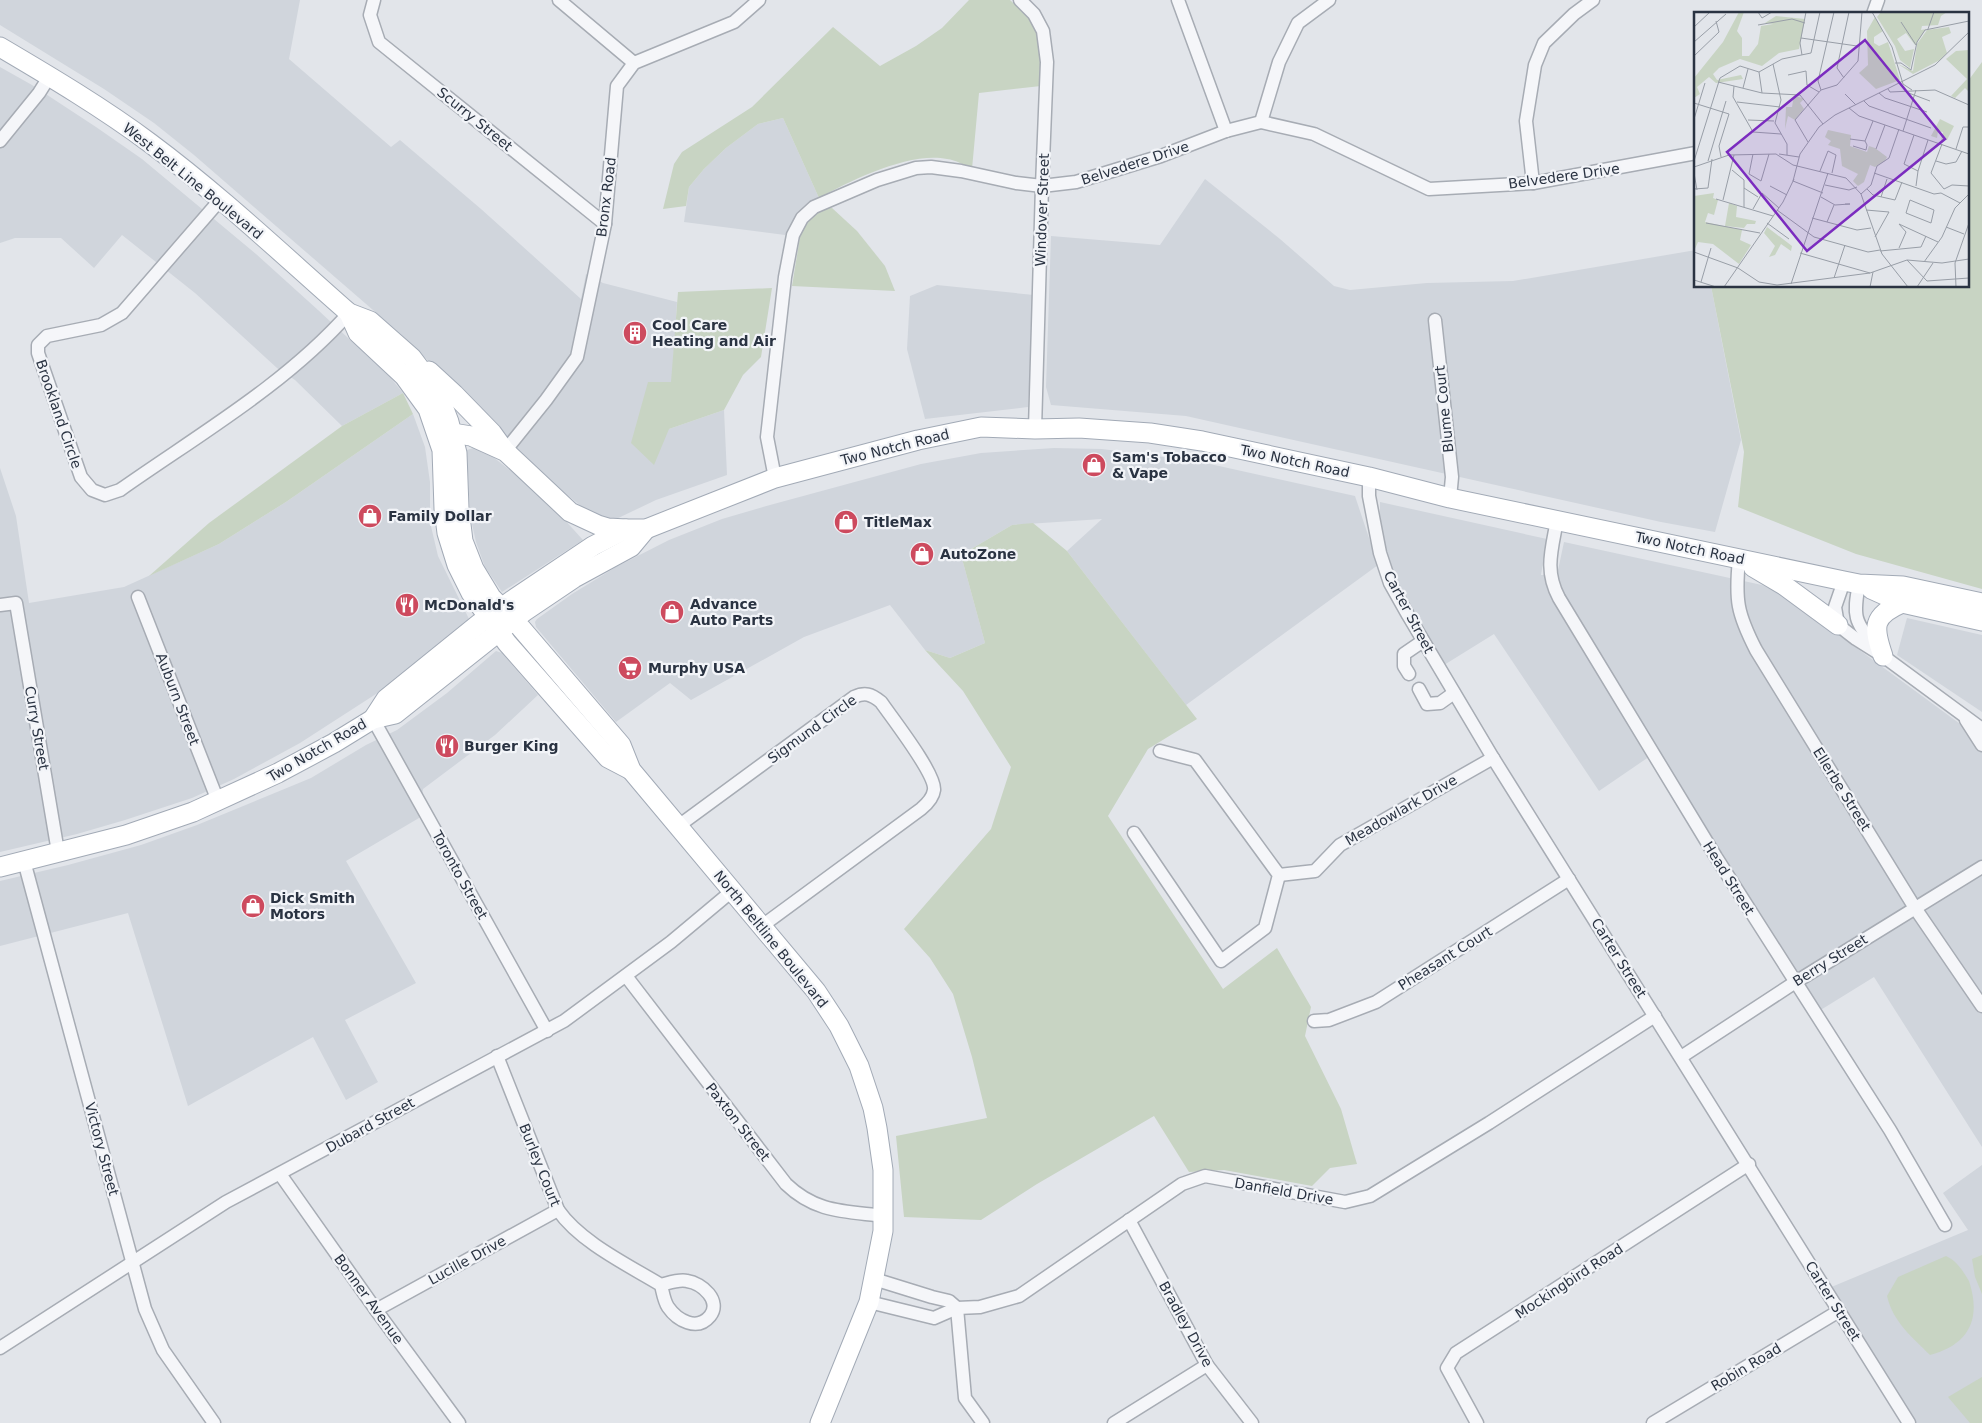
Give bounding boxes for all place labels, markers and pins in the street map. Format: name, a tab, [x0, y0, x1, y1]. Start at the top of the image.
place label: Cool Care Heating and Air	[652, 317, 776, 349]
building icon: Cool Care Heating and Air	[622, 320, 648, 346]
place label: Sam's Tobacco & Vape	[1112, 449, 1227, 481]
shop icon: Sam's Tobacco & Vape	[1081, 452, 1107, 478]
shop icon: Family Dollar	[357, 503, 383, 529]
place label: Family Dollar	[388, 508, 492, 524]
shop icon: TitleMax	[833, 509, 859, 535]
place label: TitleMax	[864, 514, 932, 530]
shop icon: AutoZone	[909, 541, 935, 567]
place label: AutoZone	[940, 546, 1016, 562]
restaurant icon: McDonald's	[394, 592, 420, 618]
place label: Advance Auto Parts	[690, 596, 773, 628]
place label: McDonald's	[424, 597, 514, 613]
shop icon: Advance Auto Parts	[659, 599, 685, 625]
supermarket icon: Murphy USA	[617, 655, 643, 681]
place label: Murphy USA	[648, 660, 745, 676]
restaurant icon: Burger King	[434, 733, 460, 759]
place label: Burger King	[464, 738, 558, 754]
place label: Dick Smith Motors	[270, 890, 355, 922]
shop icon: Dick Smith Motors	[240, 893, 266, 919]

